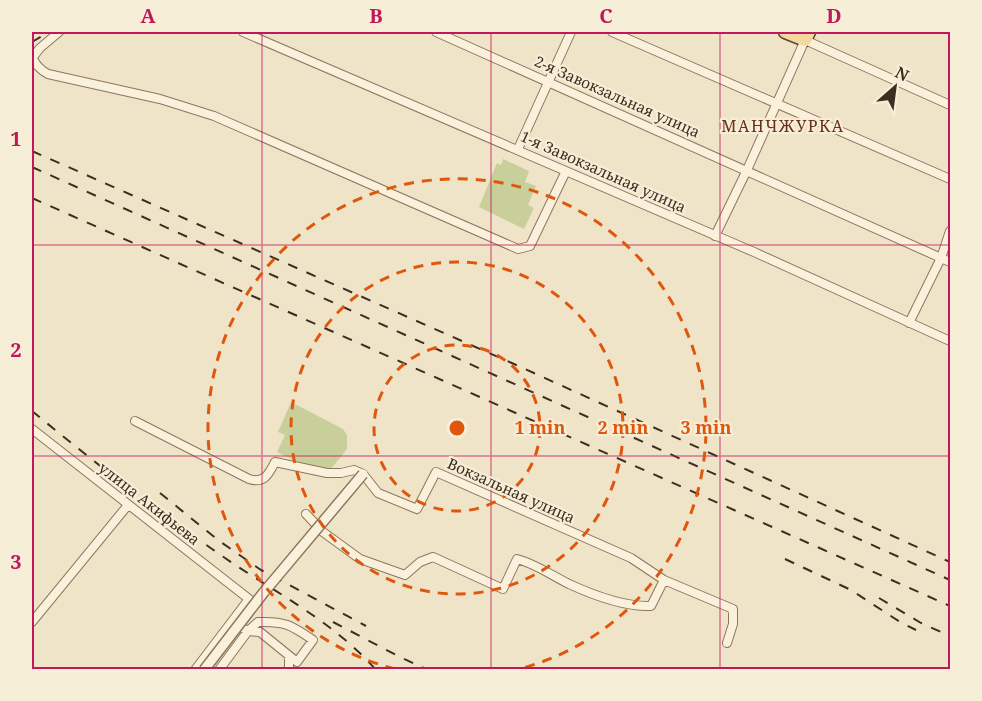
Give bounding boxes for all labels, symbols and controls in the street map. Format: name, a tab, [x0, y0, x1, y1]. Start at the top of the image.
text: A	[140, 2, 156, 29]
text: B	[369, 2, 383, 29]
text: C	[599, 2, 613, 29]
text: D	[826, 2, 842, 29]
street label: 2-я Завокзальная улица	[532, 51, 703, 142]
north arrow	[865, 57, 925, 117]
text: N	[891, 61, 913, 87]
district label: МАНЧЖУРКА	[721, 115, 845, 137]
text: 1	[10, 125, 22, 152]
street label: 1-я Завокзальная улица	[518, 126, 689, 217]
text: 2	[10, 336, 22, 363]
text: 1 min	[515, 415, 565, 439]
text: 2 min	[598, 415, 648, 439]
text: 3 min	[681, 415, 731, 439]
centre of rings	[447, 418, 467, 438]
street label: Вокзальная улица	[444, 453, 578, 527]
street label: улица Акифьева	[95, 457, 204, 549]
text: 3	[10, 548, 22, 575]

